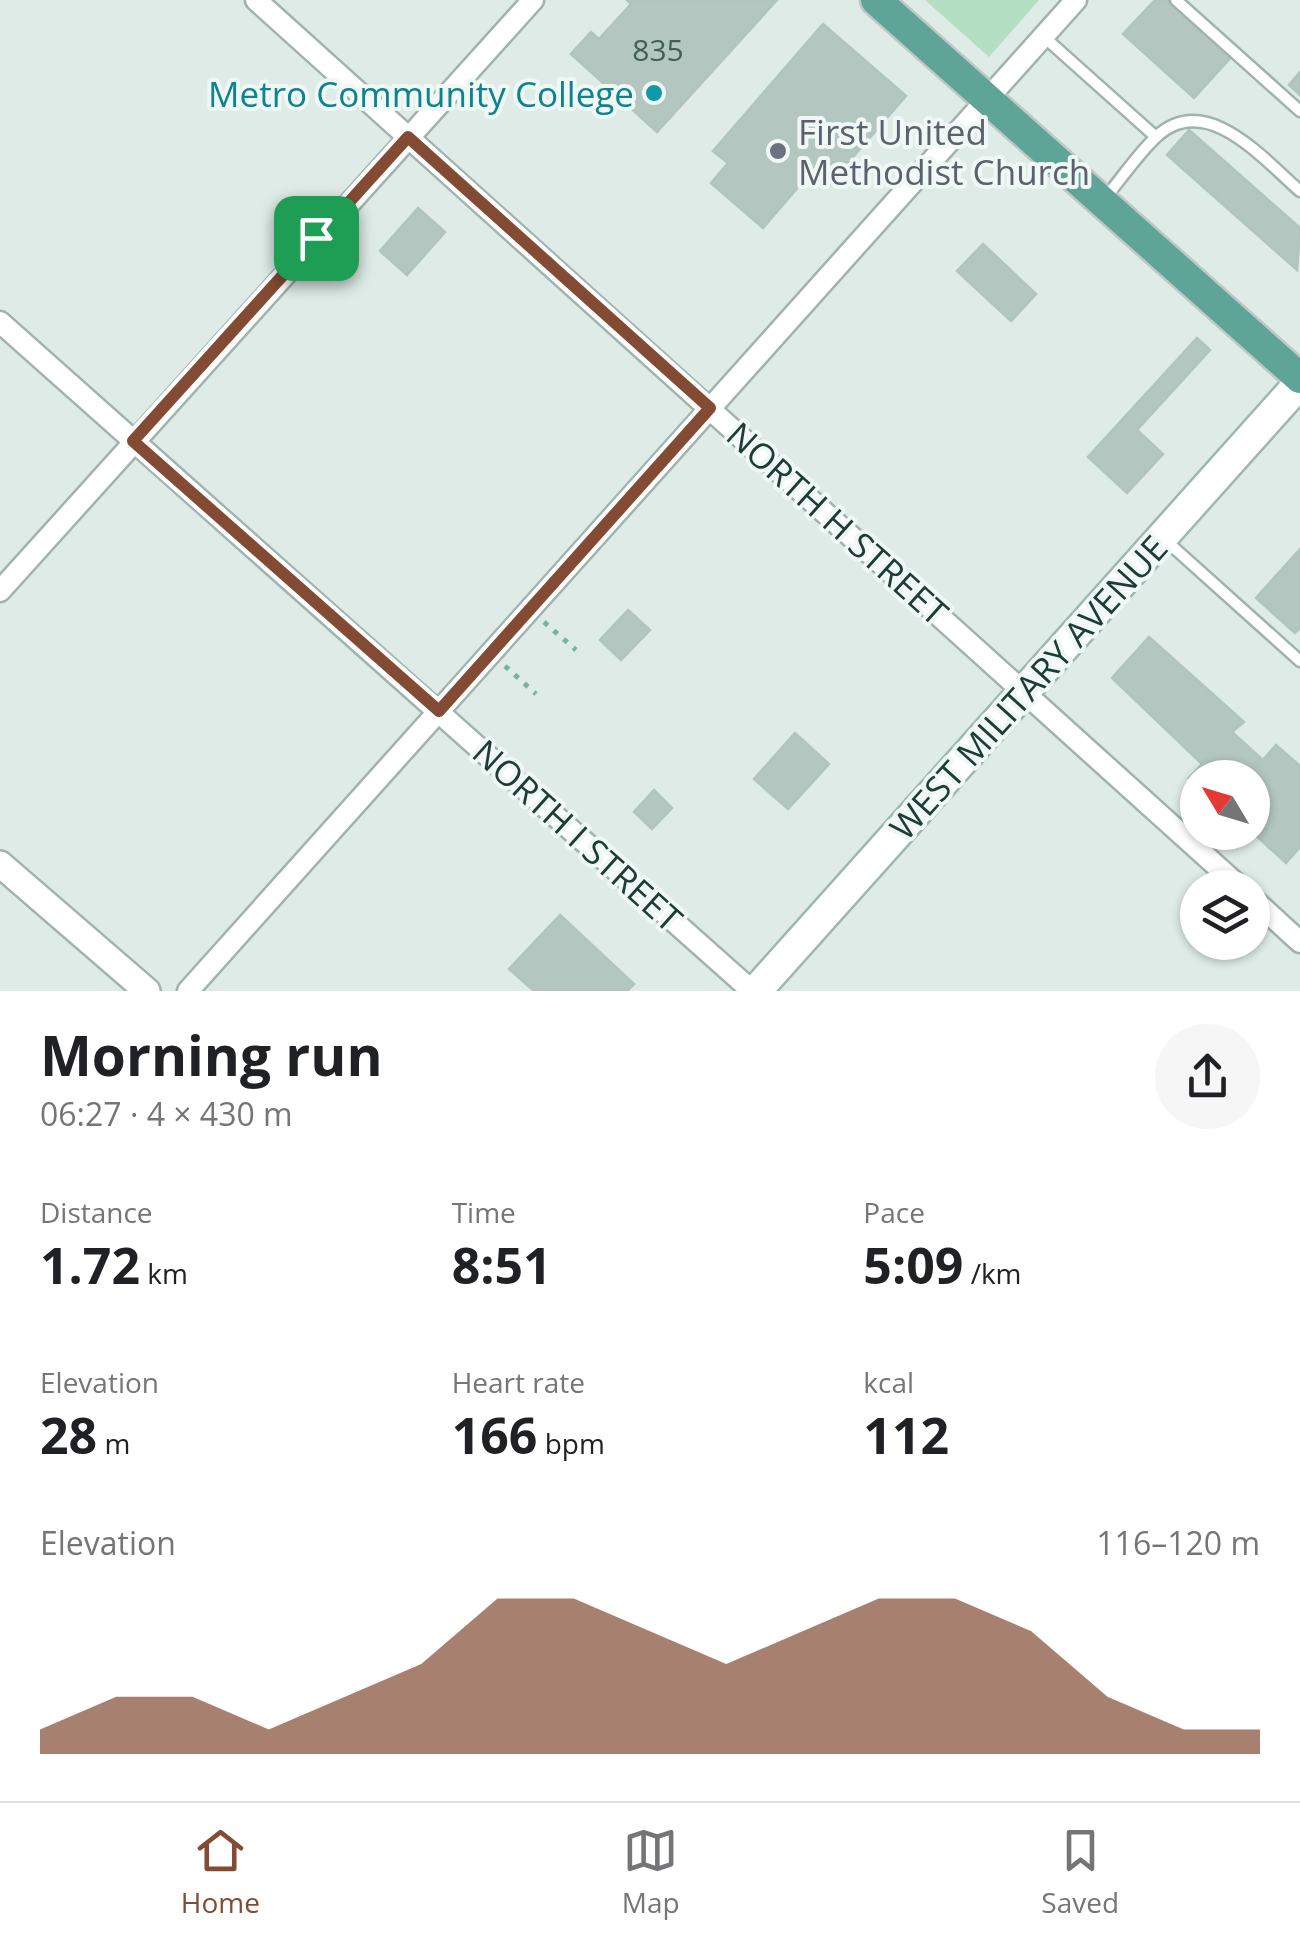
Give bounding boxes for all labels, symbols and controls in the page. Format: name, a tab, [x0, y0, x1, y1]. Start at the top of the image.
house number: 835	[632, 29, 684, 70]
place label: Metro Community College	[208, 70, 634, 117]
marker: Metro Community College	[643, 82, 665, 104]
place label: First United Methodist Church	[798, 108, 1090, 195]
marker: First United Methodist Church	[767, 140, 789, 162]
pin	[274, 196, 359, 281]
icon: arrive	[289, 211, 344, 266]
street label: NORTH H STREET	[717, 411, 959, 635]
street label: WEST MILITARY AVENUE	[879, 525, 1177, 849]
street label: NORTH I STREET	[463, 728, 693, 942]
north arrow	[1180, 760, 1270, 850]
map controls	[1180, 760, 1270, 960]
button: layers	[1180, 870, 1270, 960]
text: Morning run	[40, 1017, 383, 1092]
button: share	[1155, 1024, 1260, 1129]
text: 06:27 · 4 × 430 m	[40, 1092, 293, 1135]
text: Distance	[40, 1193, 153, 1231]
text: Time	[452, 1193, 516, 1231]
text: Pace	[863, 1193, 925, 1231]
text: 1.72	[40, 1231, 140, 1299]
text: 8:51	[452, 1231, 552, 1299]
text: 5:09	[863, 1231, 963, 1299]
text: km	[140, 1254, 188, 1292]
text: /km	[963, 1254, 1022, 1292]
text: Elevation	[40, 1363, 159, 1401]
text: Heart rate	[452, 1363, 585, 1401]
text: kcal	[863, 1363, 914, 1401]
text: 28	[40, 1401, 97, 1469]
text: 166	[452, 1401, 537, 1469]
text: 112	[863, 1401, 949, 1469]
text: m	[97, 1424, 130, 1462]
text: bpm	[537, 1424, 605, 1462]
text: Elevation	[40, 1521, 176, 1564]
text: 116–120 m	[1096, 1521, 1260, 1564]
tab: Home	[181, 1823, 260, 1921]
tab: Map	[622, 1823, 680, 1921]
tab: Saved	[1041, 1823, 1119, 1921]

